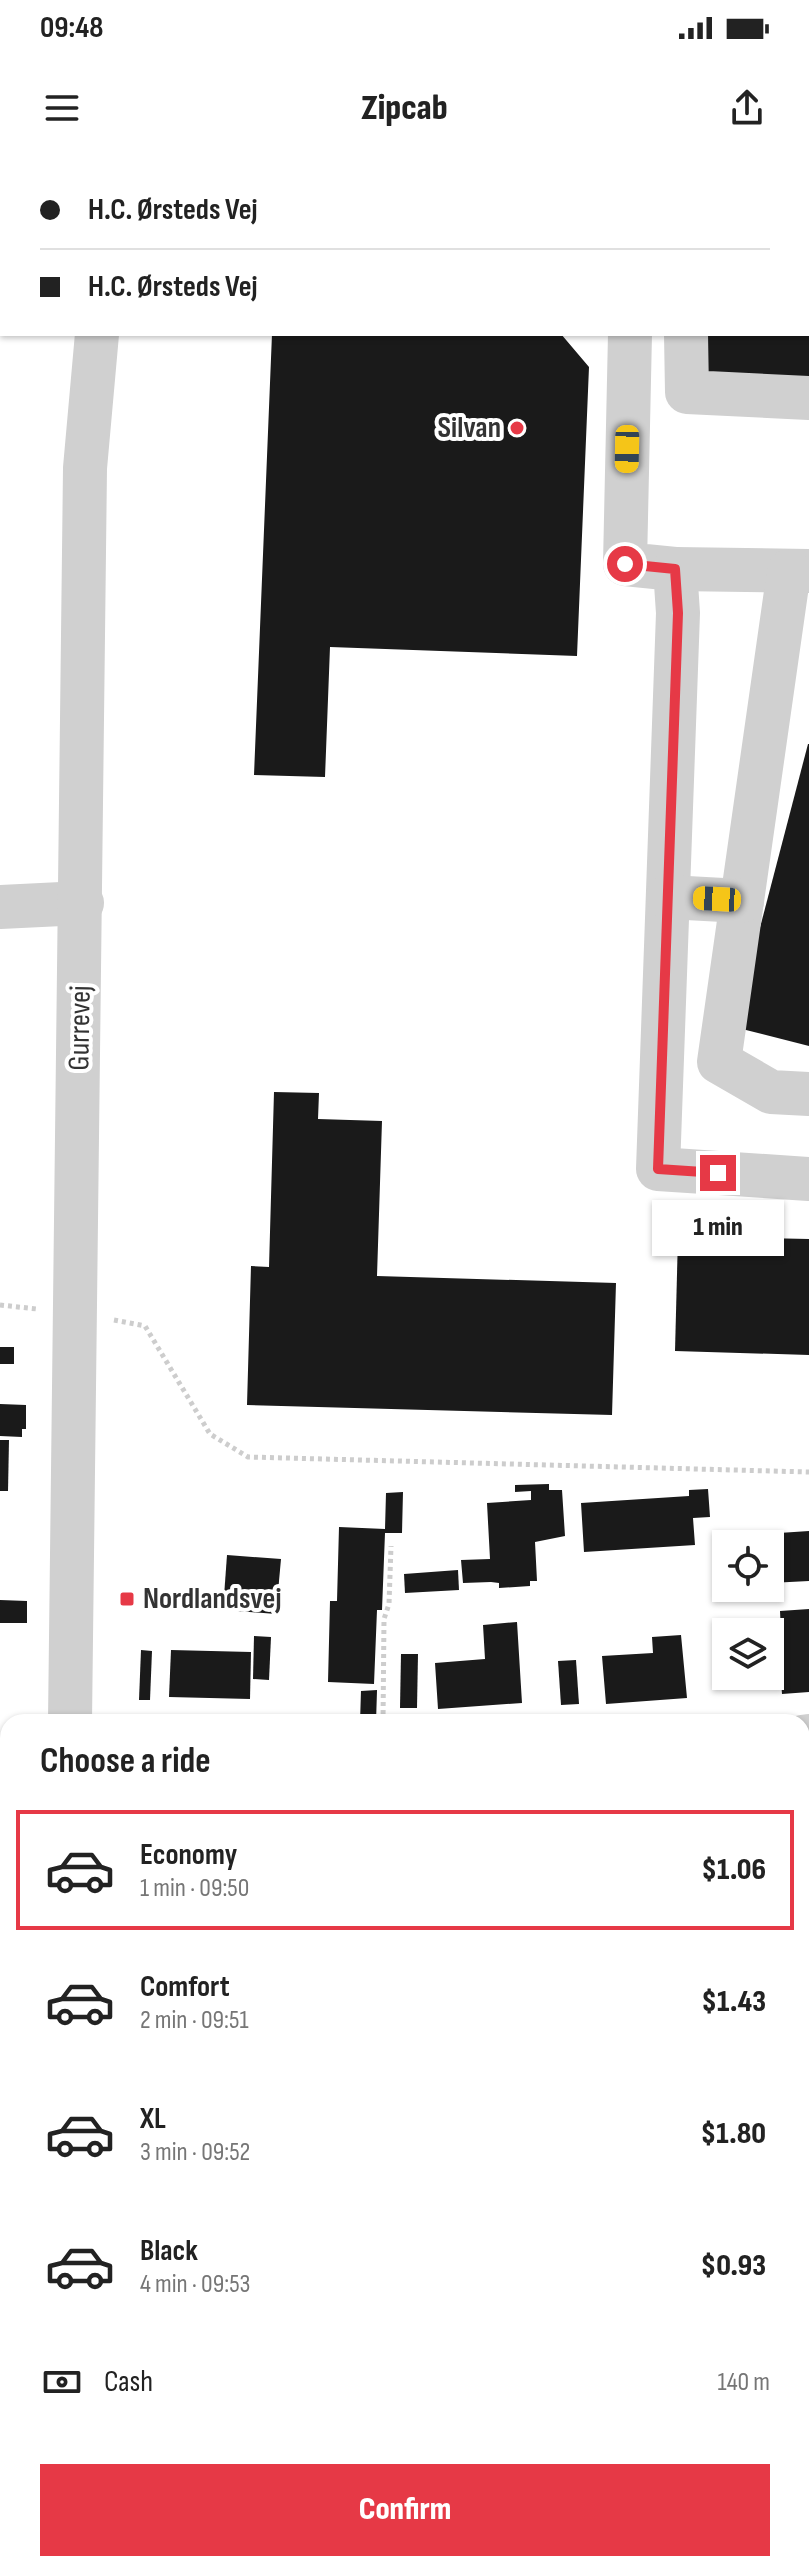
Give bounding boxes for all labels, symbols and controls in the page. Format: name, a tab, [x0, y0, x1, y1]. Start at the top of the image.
text: 09:48	[40, 10, 103, 46]
icon: menu	[40, 86, 84, 130]
icon: share	[725, 86, 769, 130]
text: Zipcab	[361, 87, 448, 130]
text: H.C. Ørsteds Vej	[88, 192, 258, 228]
text: H.C. Ørsteds Vej	[88, 269, 258, 305]
place label: Silvan	[438, 410, 501, 446]
marker: Silvan	[508, 419, 526, 437]
car	[615, 425, 639, 473]
route start	[607, 546, 643, 582]
car	[692, 886, 742, 912]
street label: Gurrevej	[61, 985, 99, 1071]
route end	[700, 1155, 736, 1191]
callout: 1 min	[652, 1201, 784, 1257]
text: 1 min	[693, 1212, 743, 1243]
map controls	[712, 1530, 784, 1690]
button: locate	[712, 1530, 784, 1602]
place label: Nordlandsvej	[143, 1581, 281, 1617]
marker: Nordlandsvej	[118, 1590, 136, 1608]
button: layers	[712, 1618, 784, 1690]
text: Choose a ride	[40, 1740, 211, 1783]
icon: car	[44, 1834, 116, 1906]
text: Economy	[140, 1837, 237, 1873]
text: $1.06	[701, 1852, 766, 1888]
text: 1 min · 09:50	[140, 1873, 249, 1904]
icon: car	[44, 1966, 116, 2038]
text: Comfort	[140, 1969, 230, 2005]
text: $1.43	[701, 1984, 766, 2020]
text: 2 min · 09:51	[140, 2005, 249, 2036]
icon: car	[44, 2098, 116, 2170]
text: XL	[140, 2101, 166, 2137]
text: $1.80	[701, 2116, 766, 2152]
text: 3 min · 09:52	[140, 2137, 250, 2168]
icon: car	[44, 2230, 116, 2302]
text: Black	[140, 2233, 198, 2269]
text: $0.93	[701, 2248, 766, 2284]
text: 4 min · 09:53	[140, 2269, 250, 2300]
icon: cash	[40, 2360, 84, 2404]
text: Cash	[104, 2364, 153, 2400]
text: 140 m	[718, 2367, 770, 2398]
button: Confirm	[40, 2464, 770, 2556]

